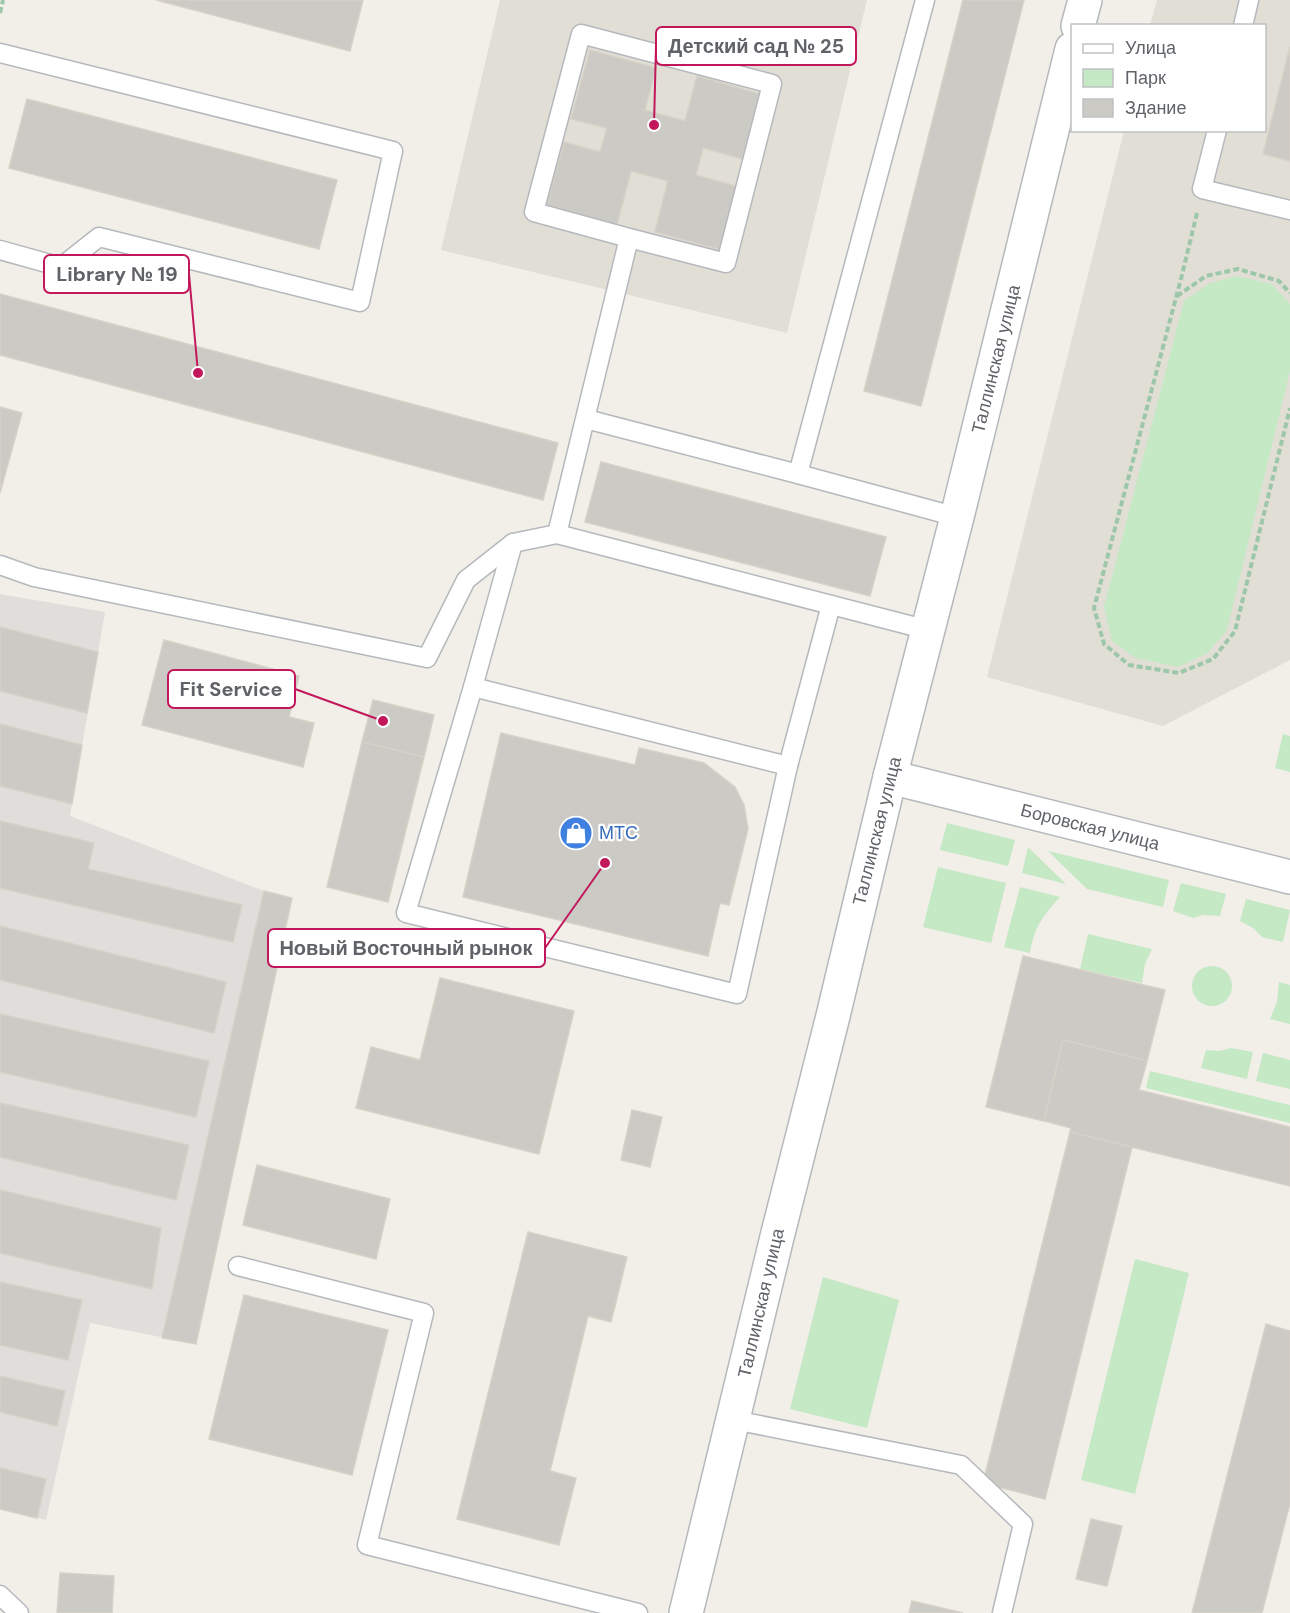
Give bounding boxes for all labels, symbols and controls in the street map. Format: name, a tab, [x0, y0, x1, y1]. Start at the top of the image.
legend	[1071, 24, 1266, 132]
callout: Детский сад № 25	[656, 27, 856, 65]
text: Детский сад № 25	[668, 33, 844, 59]
text: Улица	[1125, 36, 1177, 60]
text: Парк	[1125, 66, 1166, 90]
text: Здание	[1125, 96, 1186, 120]
callout: Library № 19	[44, 255, 189, 293]
text: Library № 19	[56, 261, 178, 287]
street label: Таллинская улица	[966, 281, 1026, 436]
callout: Fit Service	[168, 670, 295, 708]
text: Fit Service	[179, 676, 283, 702]
street label: Таллинская улица	[847, 753, 907, 908]
street label: Боровская улица	[1018, 798, 1163, 856]
shop icon: МТС	[558, 815, 594, 851]
place label: МТС	[599, 821, 638, 845]
callout: Новый Восточный рынок	[268, 929, 545, 967]
text: Новый Восточный рынок	[279, 935, 534, 961]
street label: Таллинская улица	[732, 1225, 790, 1380]

